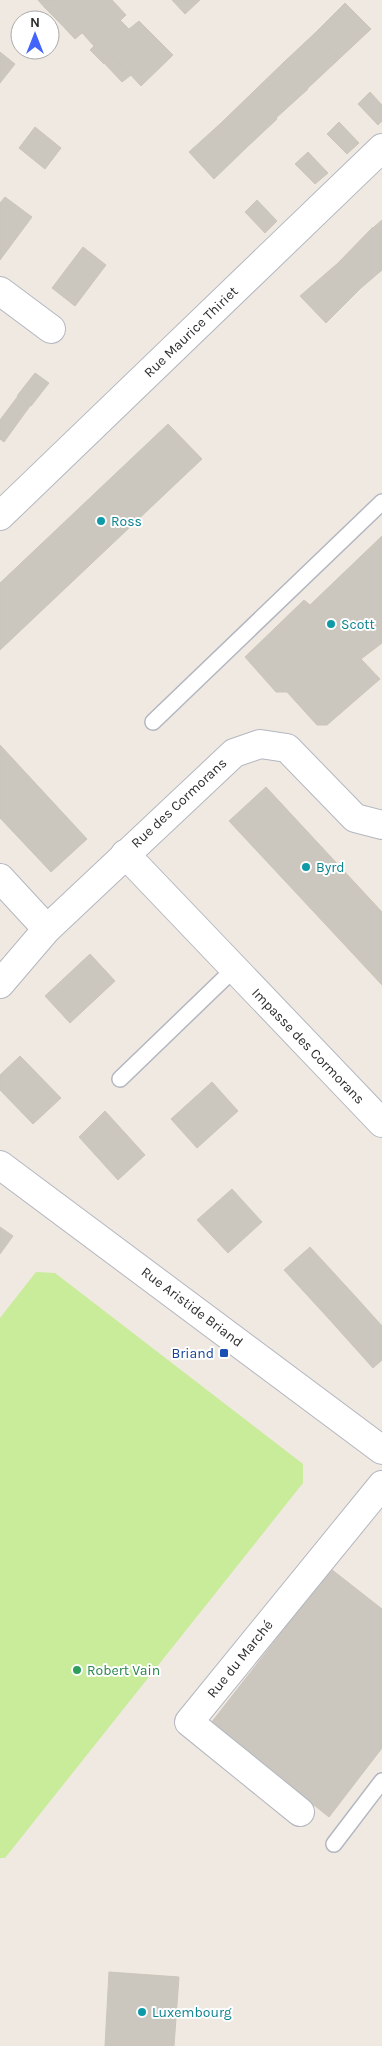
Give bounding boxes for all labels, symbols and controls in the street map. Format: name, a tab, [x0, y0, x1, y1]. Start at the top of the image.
north arrow	[10, 10, 60, 60]
text: N	[30, 14, 40, 31]
street label: Rue Maurice Thiriet	[141, 283, 241, 381]
place label: Ross	[111, 513, 142, 530]
marker: Ross	[95, 515, 107, 527]
place label: Scott	[341, 616, 375, 633]
marker: Scott	[325, 618, 337, 630]
street label: Rue des Cormorans	[128, 754, 230, 852]
place label: Byrd	[316, 859, 345, 876]
marker: Byrd	[300, 861, 312, 873]
street label: Impasse des Cormorans	[248, 984, 368, 1108]
street label: Rue Aristide Briand	[138, 1263, 246, 1351]
place label: Briand	[172, 1345, 214, 1362]
marker: Briand	[218, 1347, 230, 1359]
street label: Rue du Marché	[203, 1617, 277, 1701]
place label: Robert Vain	[87, 1662, 160, 1679]
marker: Robert Vain	[71, 1664, 83, 1676]
place label: Luxembourg	[152, 2004, 232, 2021]
marker: Luxembourg	[136, 2006, 148, 2018]

